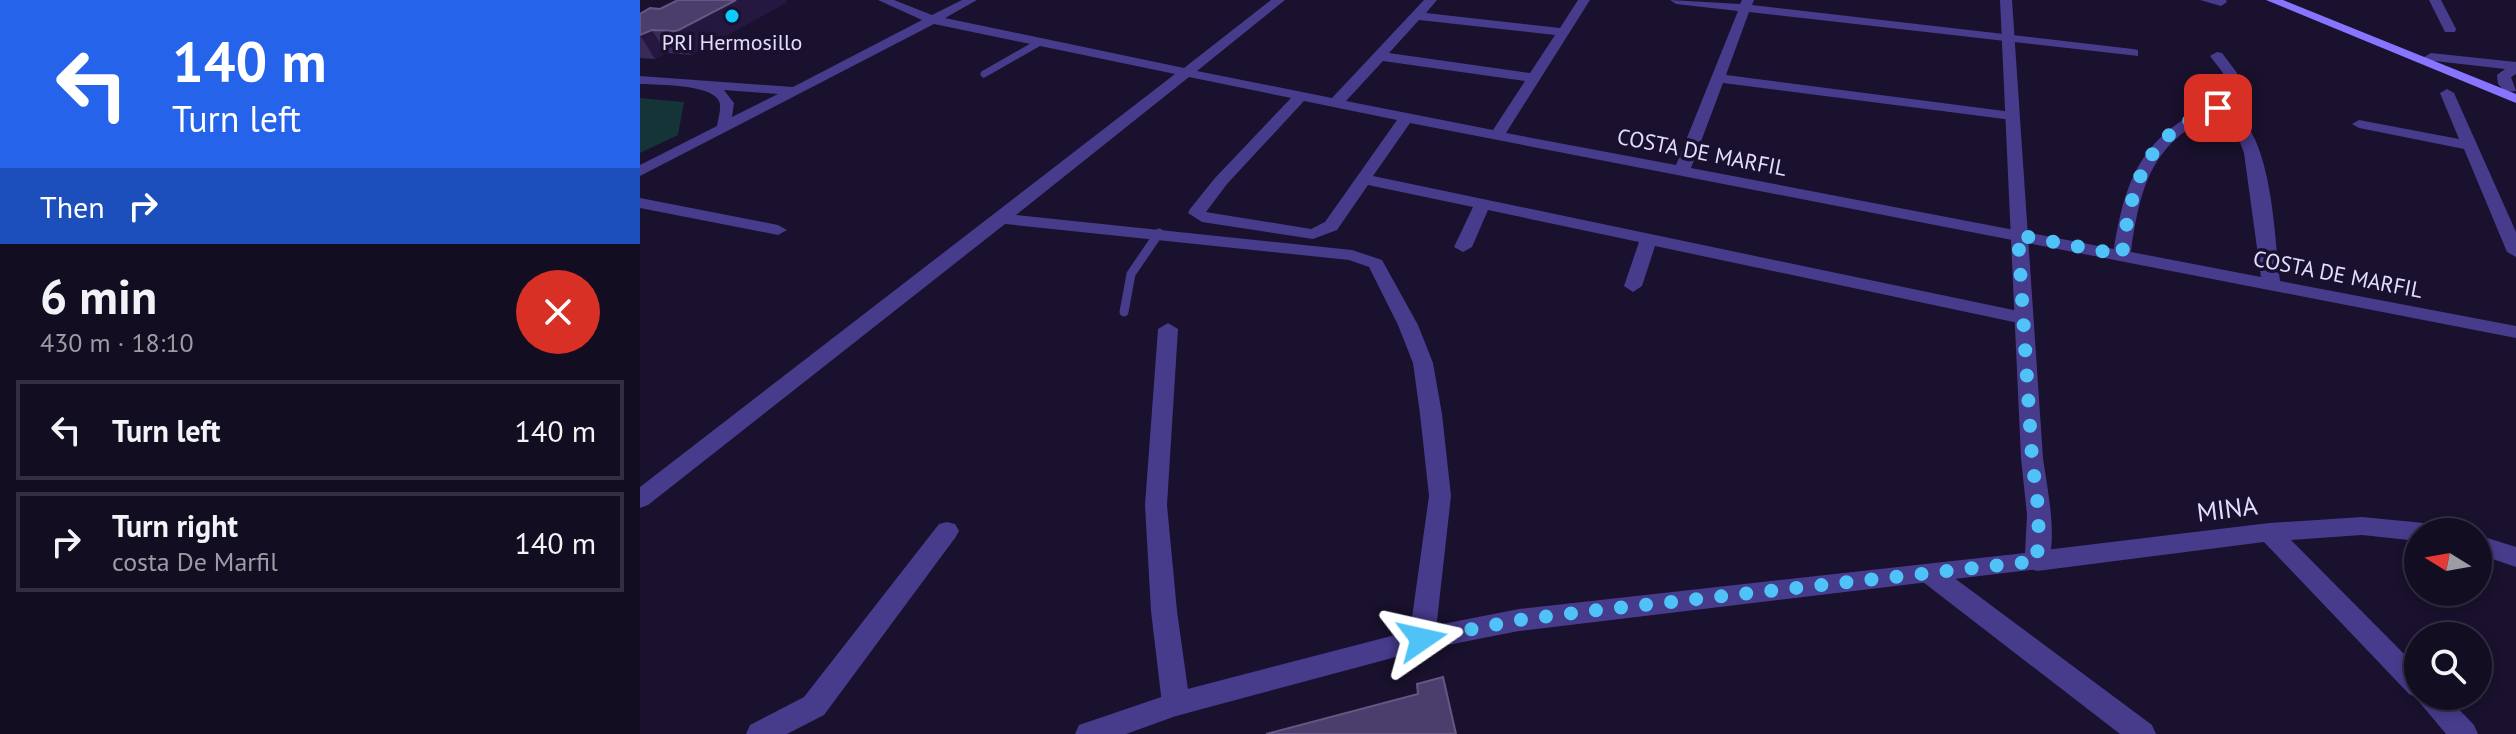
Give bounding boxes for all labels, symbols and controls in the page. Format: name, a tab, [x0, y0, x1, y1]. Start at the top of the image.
marker: PRI Hermosillo	[723, 7, 741, 25]
text: 140 m	[172, 25, 327, 97]
place label: PRI Hermosillo	[662, 28, 802, 56]
icon: left	[40, 32, 144, 136]
pin	[2184, 74, 2252, 142]
icon: arrive	[2196, 86, 2240, 130]
text: Turn left	[172, 95, 301, 142]
street label: COSTA DE MARFIL	[1615, 122, 1789, 182]
icon: right	[121, 184, 165, 228]
text: Then	[40, 187, 105, 226]
street label: COSTA DE MARFIL	[2251, 244, 2425, 304]
text: 6 min	[40, 265, 157, 327]
button: close	[516, 270, 600, 354]
text: 430 m · 18:10	[40, 326, 194, 359]
icon: left	[44, 408, 88, 452]
text: Turn left	[112, 411, 220, 450]
text: 140 m	[515, 411, 596, 450]
street label: MINA	[2195, 488, 2259, 529]
text: Turn right	[112, 506, 238, 545]
north arrow	[2404, 518, 2492, 606]
map controls	[2404, 518, 2492, 710]
icon: right	[44, 520, 88, 564]
text: 140 m	[515, 523, 596, 562]
text: costa De Marfil	[112, 545, 278, 578]
position arrow	[1380, 597, 1464, 681]
button: search	[2404, 622, 2492, 710]

